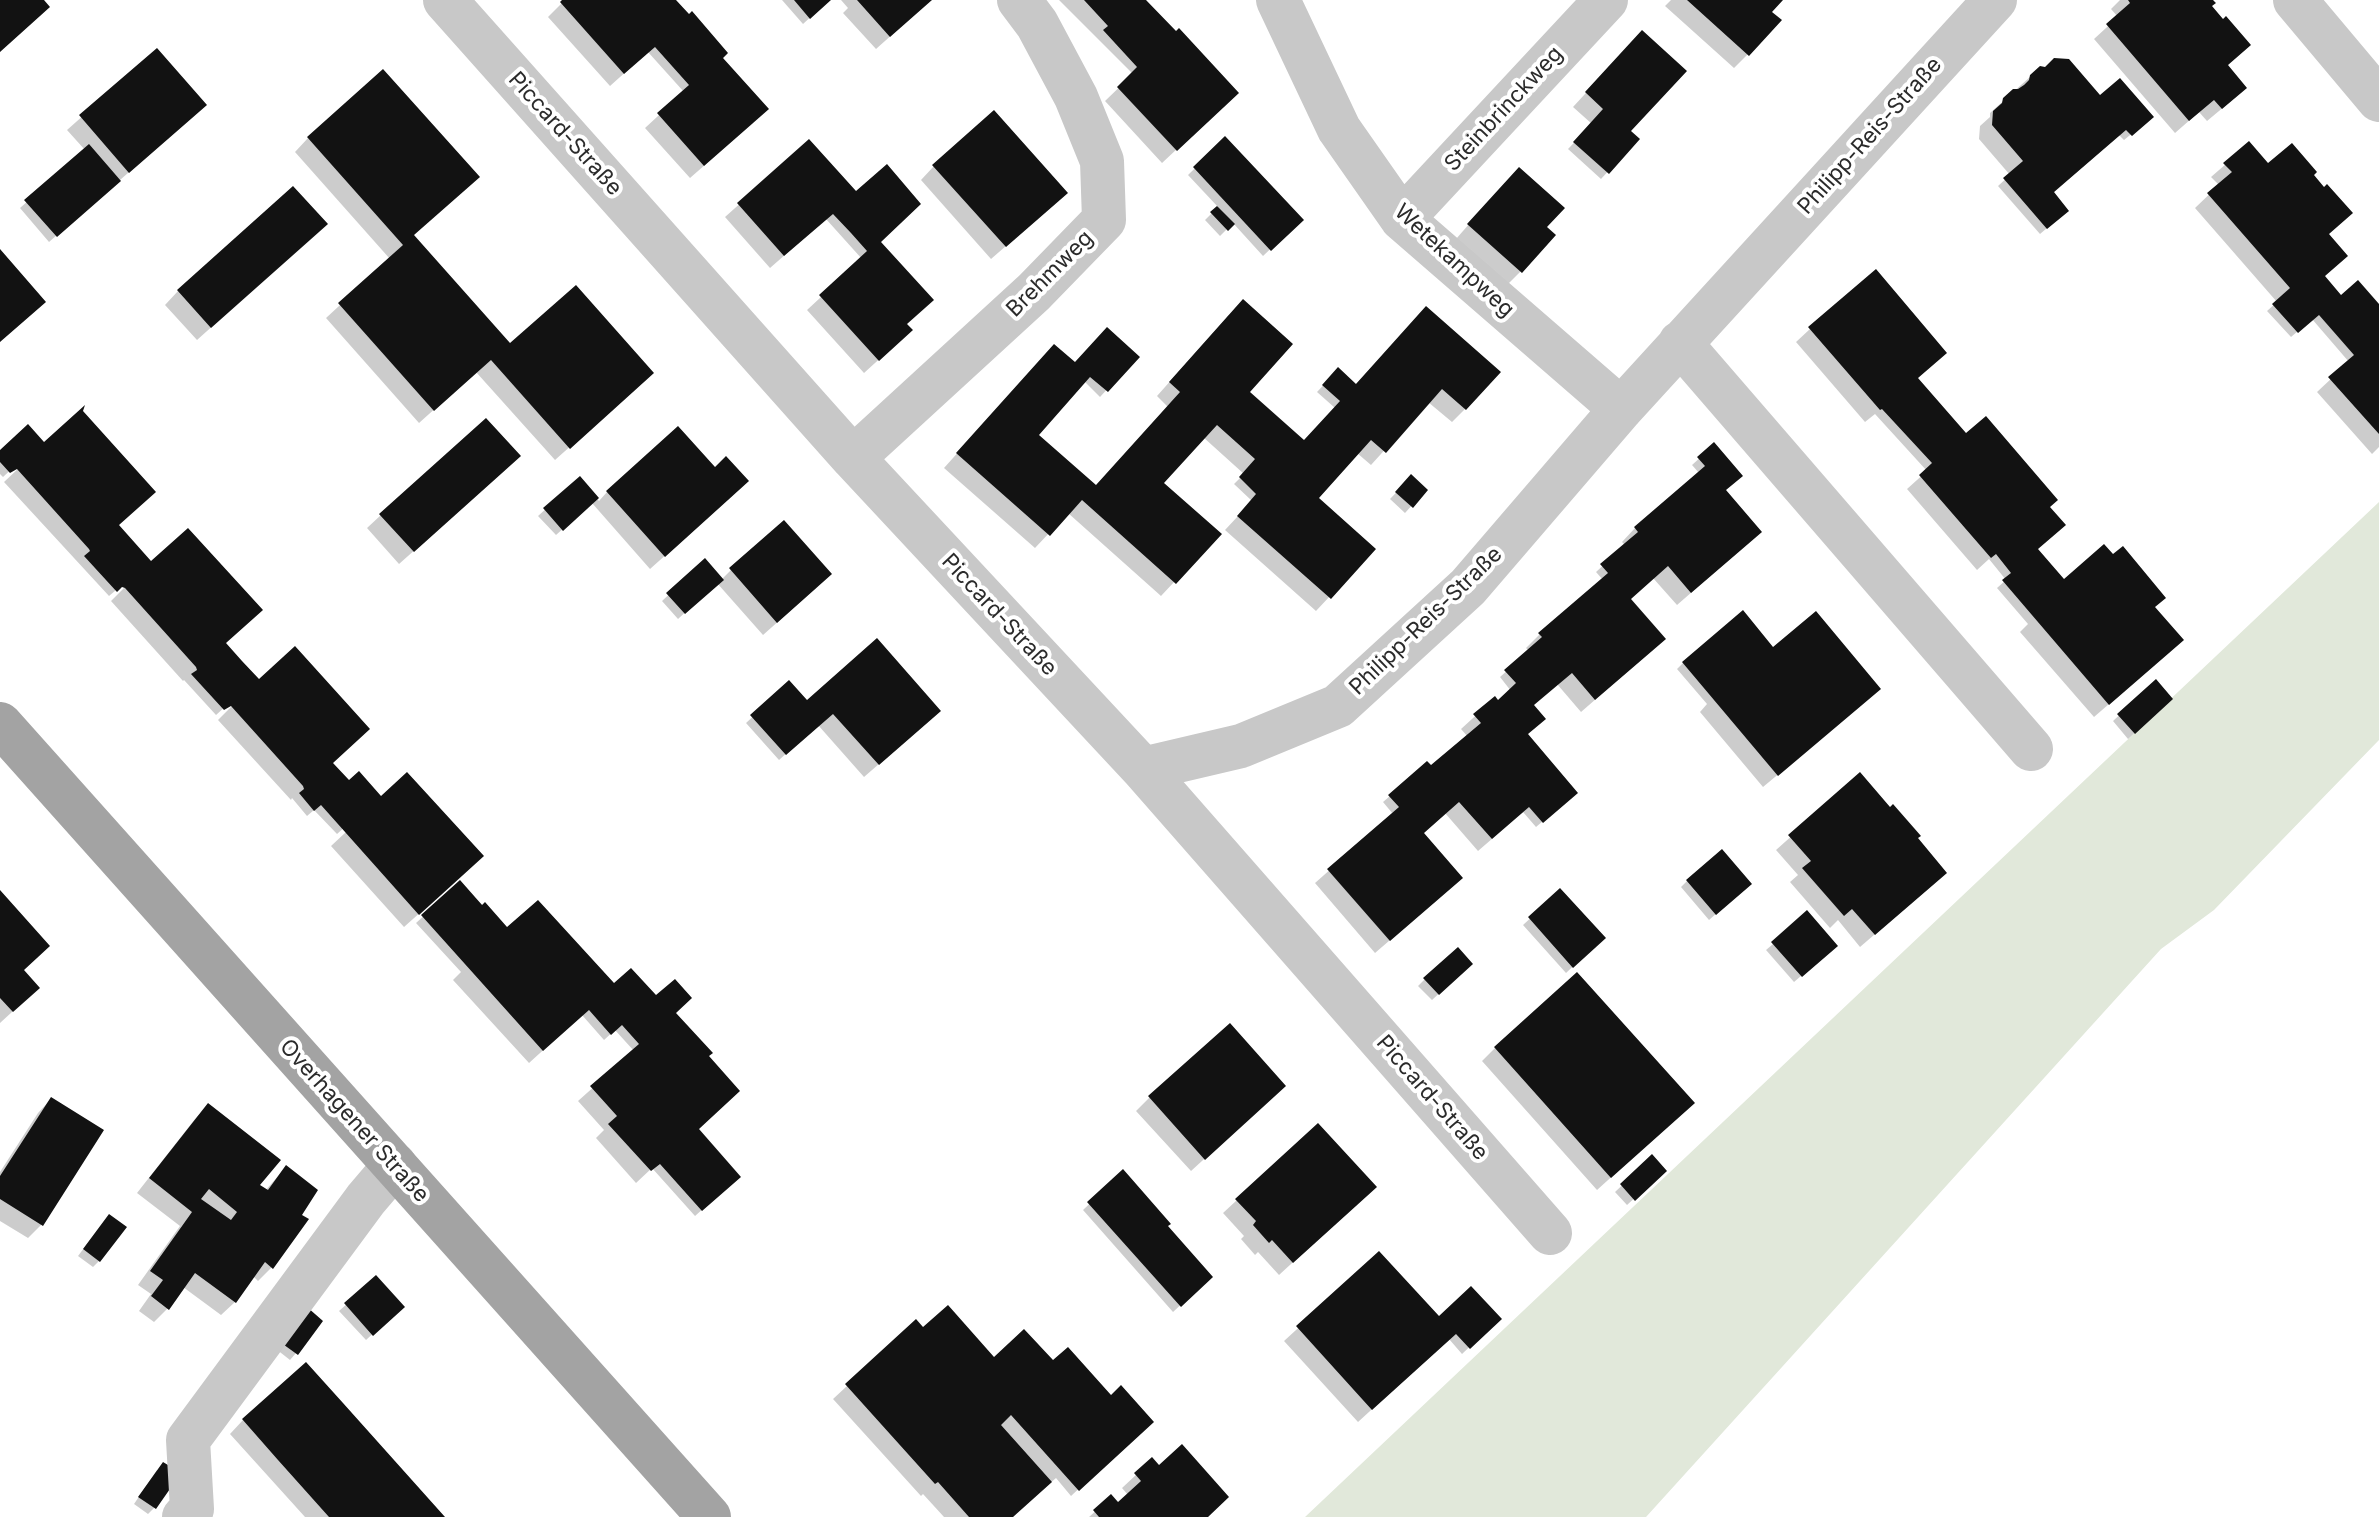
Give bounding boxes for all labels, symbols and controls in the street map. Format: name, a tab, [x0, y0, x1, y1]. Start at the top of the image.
street label: Steinbrinckweg	[1439, 41, 1569, 177]
street label: Philipp-Reis-Straße	[1793, 52, 1947, 220]
street label: Piccard-Straße	[503, 67, 627, 201]
street label: Wetekampweg	[1389, 199, 1519, 323]
street label: Brehmweg	[1001, 225, 1099, 323]
street label: Philipp-Reis-Straße	[1344, 541, 1508, 701]
street label: Piccard-Straße	[936, 549, 1062, 681]
street label: Piccard-Straße	[1371, 1030, 1493, 1166]
street label: Overhagener Straße	[274, 1034, 434, 1208]

